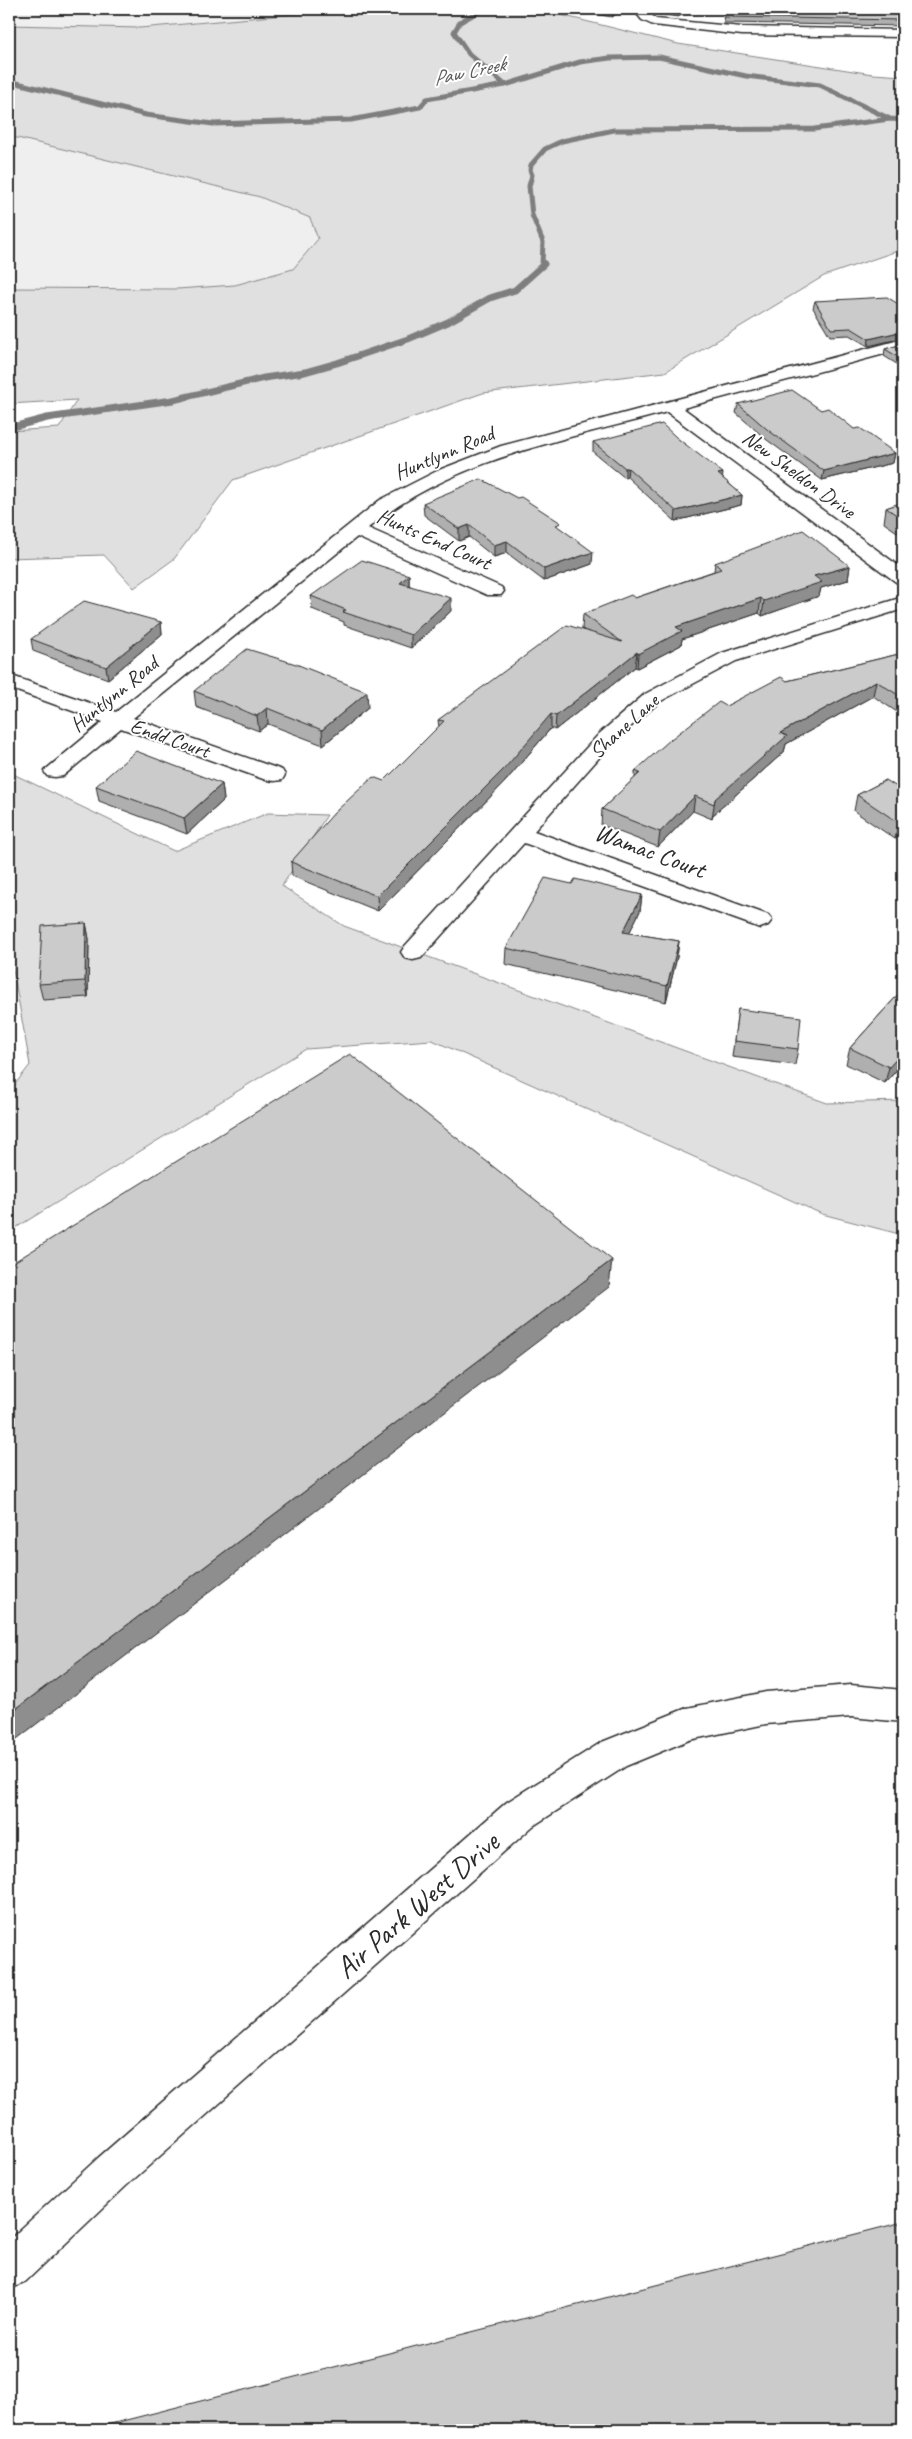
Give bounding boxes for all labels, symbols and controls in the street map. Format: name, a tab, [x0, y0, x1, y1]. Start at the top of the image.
water label: Paw Creek	[431, 50, 512, 91]
street label: Huntlynn Road	[390, 419, 501, 486]
street label: New Sheldon Drive	[737, 424, 862, 524]
street label: Hunts End Court	[373, 502, 497, 576]
street label: Huntlynn Road	[65, 648, 166, 737]
street label: Shane Lane	[584, 687, 666, 764]
street label: Endd Court	[127, 712, 215, 764]
street label: Wamac Court	[590, 816, 712, 887]
street label: Air Park West Drive	[327, 1822, 508, 1986]

